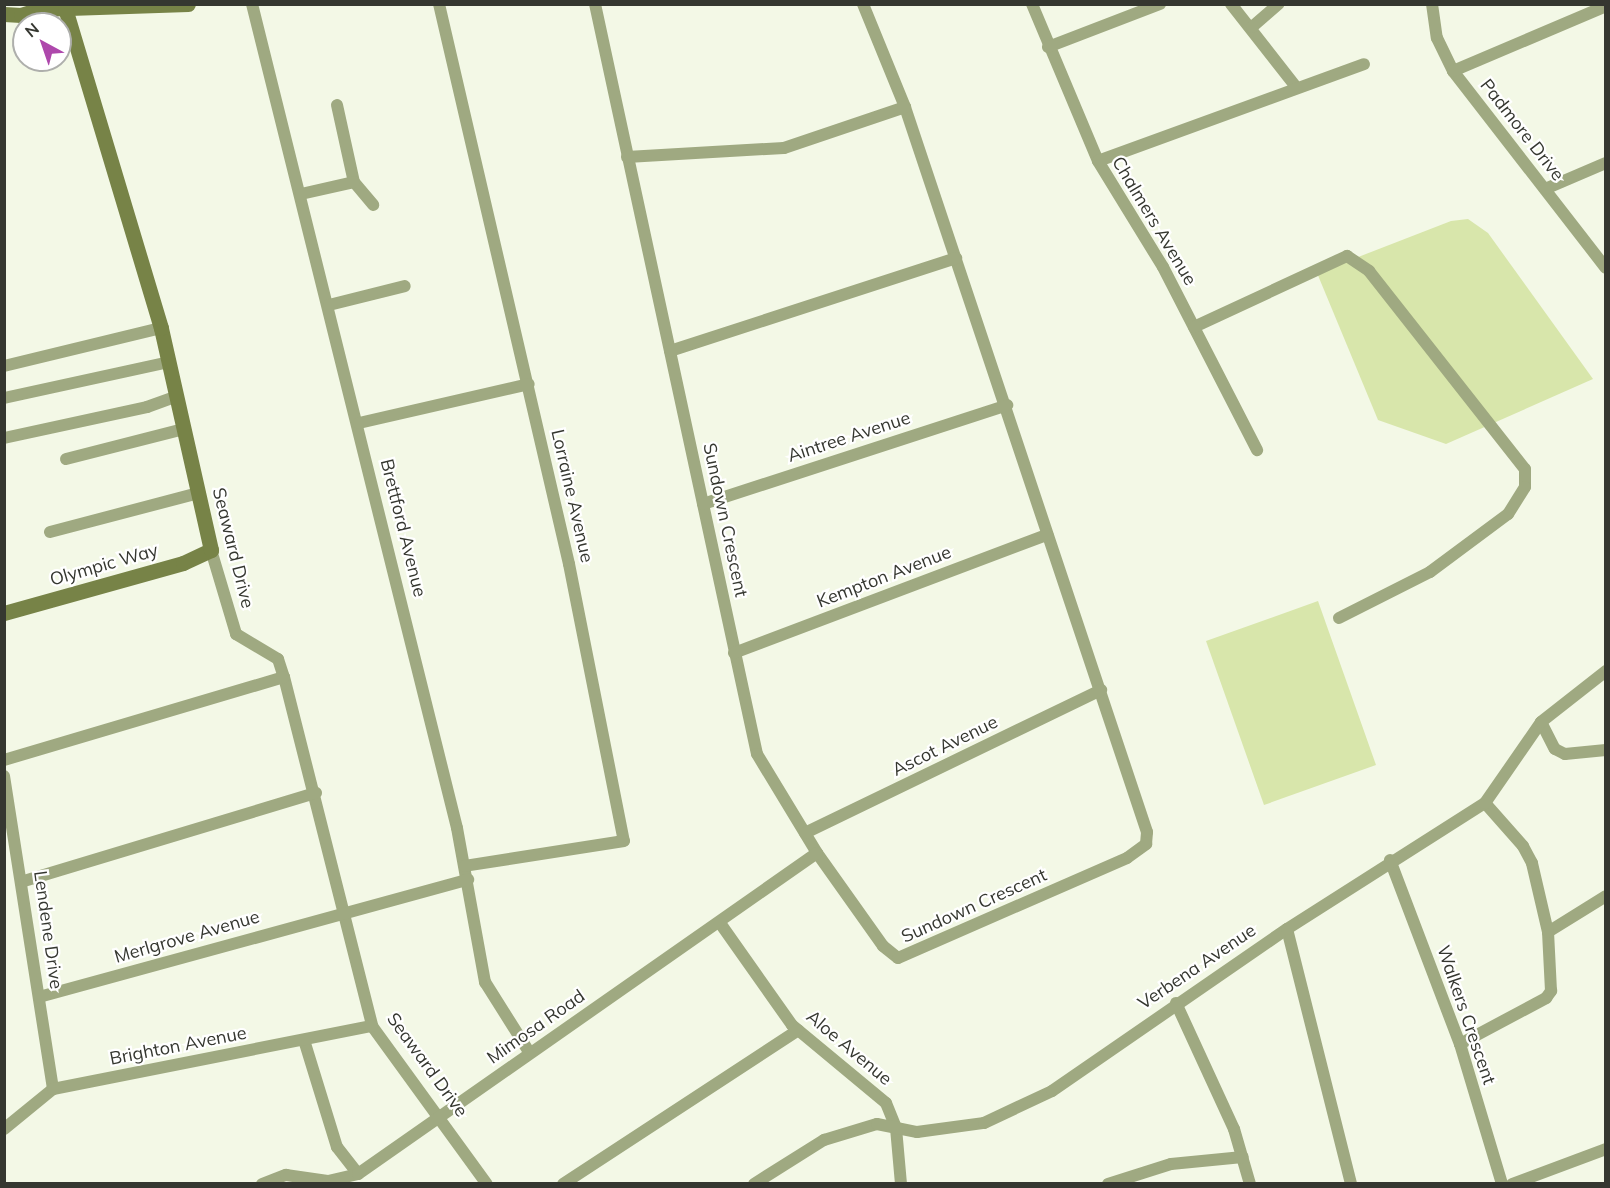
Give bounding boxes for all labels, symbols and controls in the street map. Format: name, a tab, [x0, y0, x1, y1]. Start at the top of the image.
north arrow	[12, 12, 72, 72]
text: N	[21, 18, 43, 41]
street label: Padmore Drive	[1476, 75, 1568, 185]
street label: Chalmers Avenue	[1107, 153, 1201, 289]
street label: Aintree Avenue	[785, 407, 913, 467]
street label: Lorraine Avenue	[546, 427, 598, 565]
street label: Sundown Crescent	[698, 441, 752, 599]
street label: Brettford Avenue	[375, 457, 431, 599]
street label: Seaward Drive	[208, 486, 258, 610]
street label: Olympic Way	[47, 539, 161, 591]
street label: Kempton Avenue	[814, 541, 954, 613]
street label: Ascot Avenue	[889, 711, 1001, 781]
street label: Sundown Crescent	[898, 864, 1050, 948]
street label: Lendene Drive	[29, 869, 67, 991]
street label: Merlgrove Avenue	[112, 906, 262, 968]
street label: Verbena Avenue	[1134, 920, 1260, 1014]
street label: Walkers Crescent	[1432, 943, 1500, 1087]
street label: Mimosa Road	[483, 985, 589, 1069]
street label: Aloe Avenue	[802, 1006, 896, 1090]
street label: Seaward Drive	[382, 1009, 472, 1121]
street label: Brighton Avenue	[108, 1022, 248, 1070]

